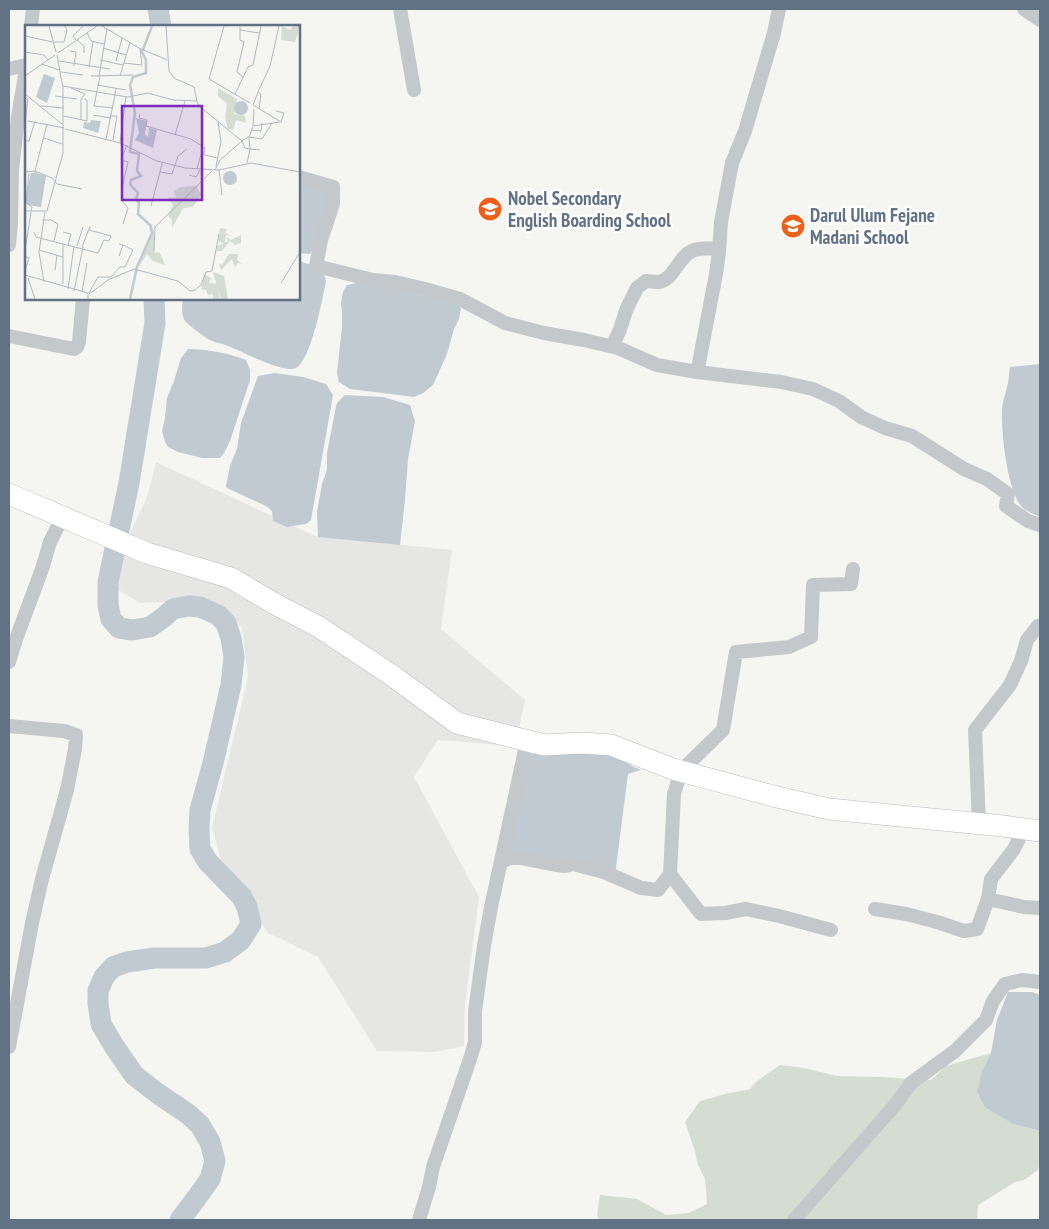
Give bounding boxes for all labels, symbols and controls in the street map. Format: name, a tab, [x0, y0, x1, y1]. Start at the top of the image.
inset map	[25, 25, 300, 300]
place label: Nobel Secondary English Boarding School	[508, 186, 671, 232]
school or university icon: Nobel Secondary English Boarding School	[477, 196, 503, 222]
place label: Darul Ulum Fejane Madani School	[810, 203, 935, 249]
school or university icon: Darul Ulum Fejane Madani School	[780, 213, 806, 239]

